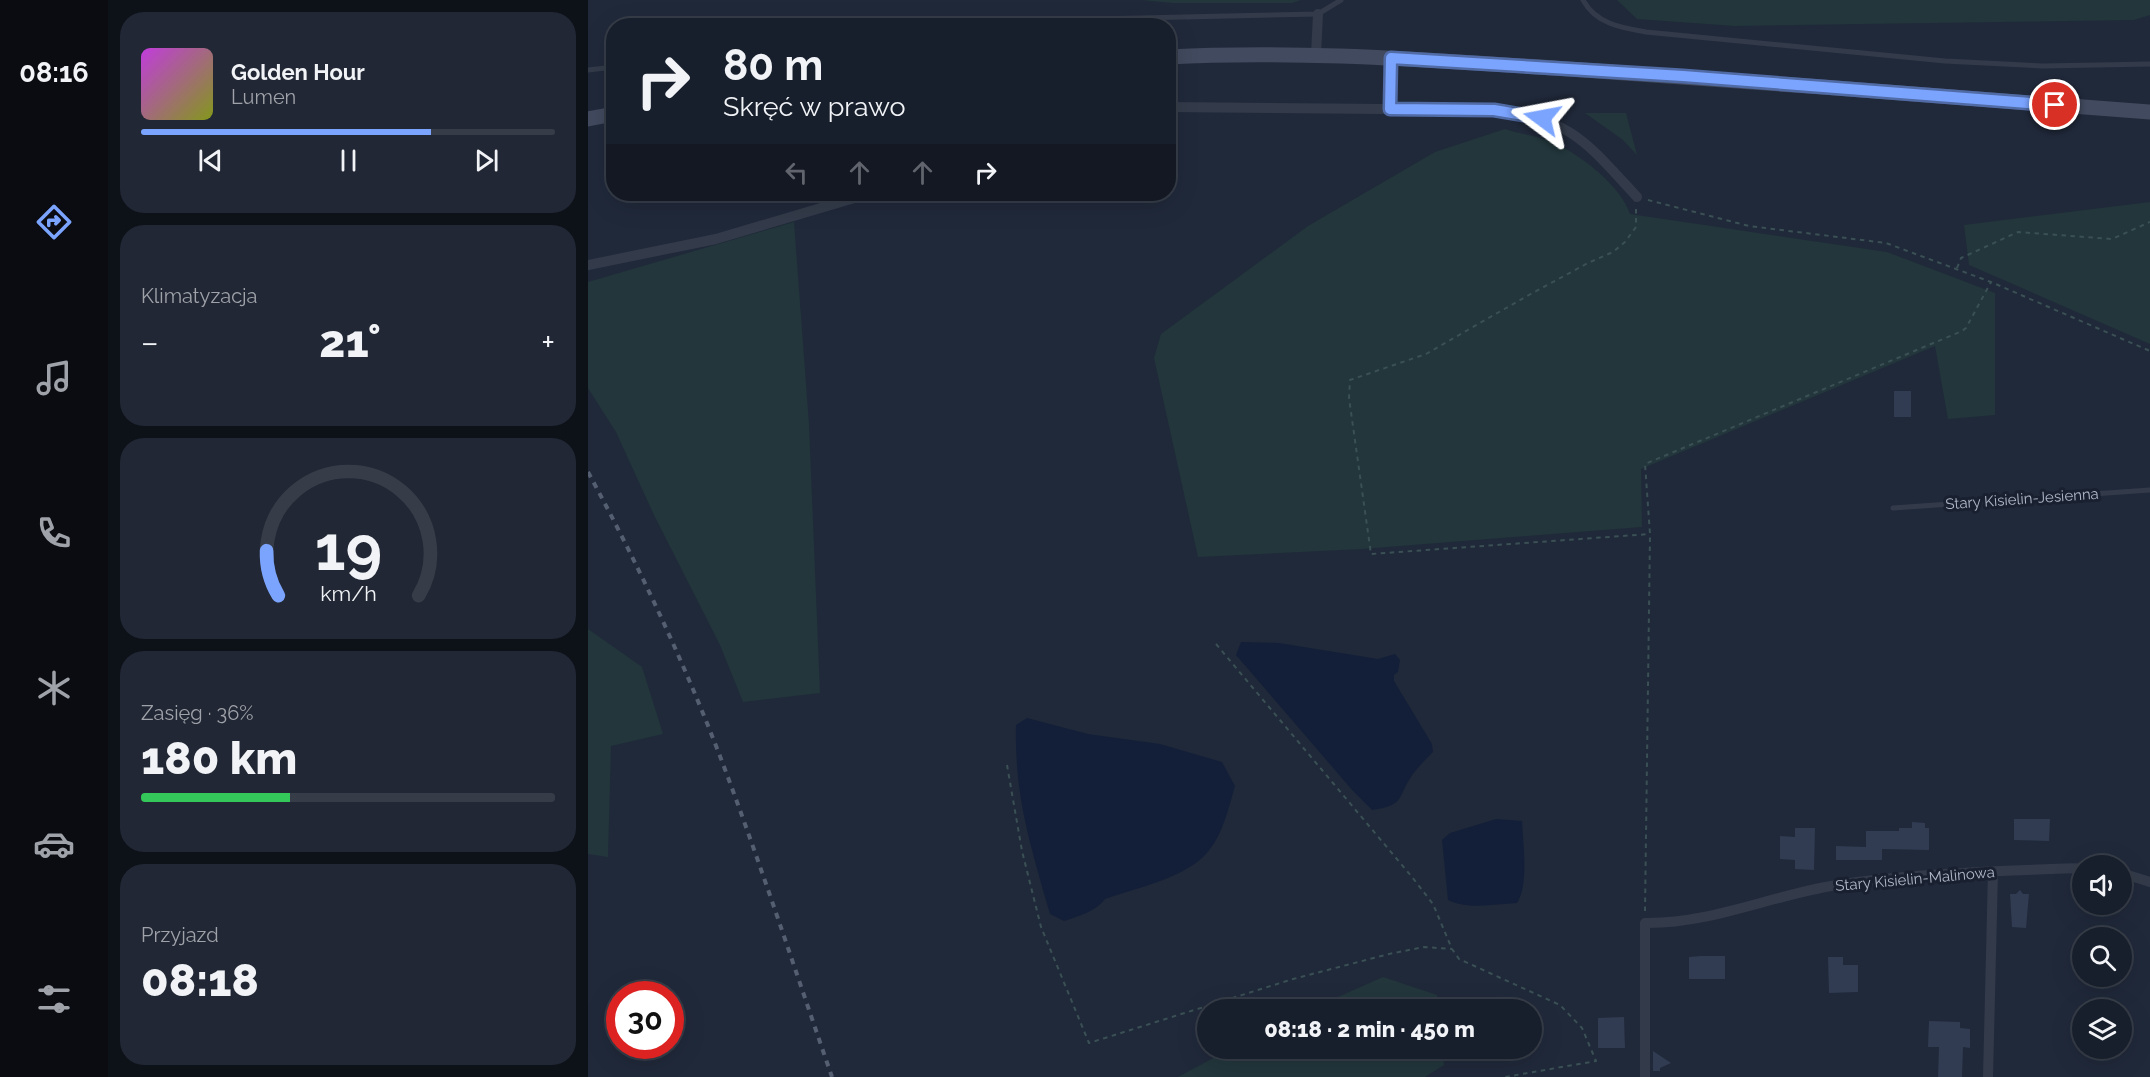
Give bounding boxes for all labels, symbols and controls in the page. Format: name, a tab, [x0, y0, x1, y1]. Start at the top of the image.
text: 80 m	[723, 41, 823, 90]
icon: right	[624, 42, 702, 120]
text: 08:16	[19, 57, 89, 88]
text: Golden Hour	[231, 59, 365, 85]
pin	[2029, 79, 2080, 130]
text: Lumen	[231, 85, 296, 109]
position arrow	[1510, 86, 1574, 150]
icon: arrive	[2038, 88, 2071, 121]
text: Skręć w prawo	[723, 91, 906, 122]
icon: previous	[194, 144, 227, 177]
icon: pause	[332, 144, 365, 177]
icon: next	[470, 144, 503, 177]
icon: left	[780, 156, 813, 189]
icon: ahead	[843, 156, 876, 189]
icon: ahead	[906, 156, 939, 189]
icon: right	[969, 156, 1002, 189]
icon: directions	[33, 201, 75, 243]
text: Klimatyzacja	[141, 284, 258, 308]
text: 21°	[319, 315, 381, 368]
text: −	[141, 323, 159, 362]
text: +	[541, 323, 555, 362]
icon: music	[33, 357, 75, 399]
street label: Stary Kisielin-Jesienna	[1945, 485, 2099, 513]
text: 19	[314, 511, 382, 585]
icon: phone	[33, 512, 75, 554]
text: km/h	[320, 581, 376, 606]
icon: climate	[33, 667, 75, 709]
text: Zasięg · 36%	[141, 701, 254, 725]
text: 180 km	[141, 732, 297, 785]
icon: car	[33, 823, 75, 865]
map controls	[2072, 855, 2132, 1059]
button: sound	[2072, 855, 2132, 915]
street label: Stary Kisielin-Malinowa	[1835, 863, 1995, 895]
text: Przyjazd	[141, 923, 219, 947]
button: search	[2072, 927, 2132, 987]
text: 08:18	[141, 954, 259, 1007]
icon: filters	[33, 978, 75, 1020]
speed limit sign: 30	[606, 981, 684, 1059]
button: layers	[2072, 999, 2132, 1059]
text: 08:18 · 2 min · 450 m	[1264, 1016, 1475, 1042]

